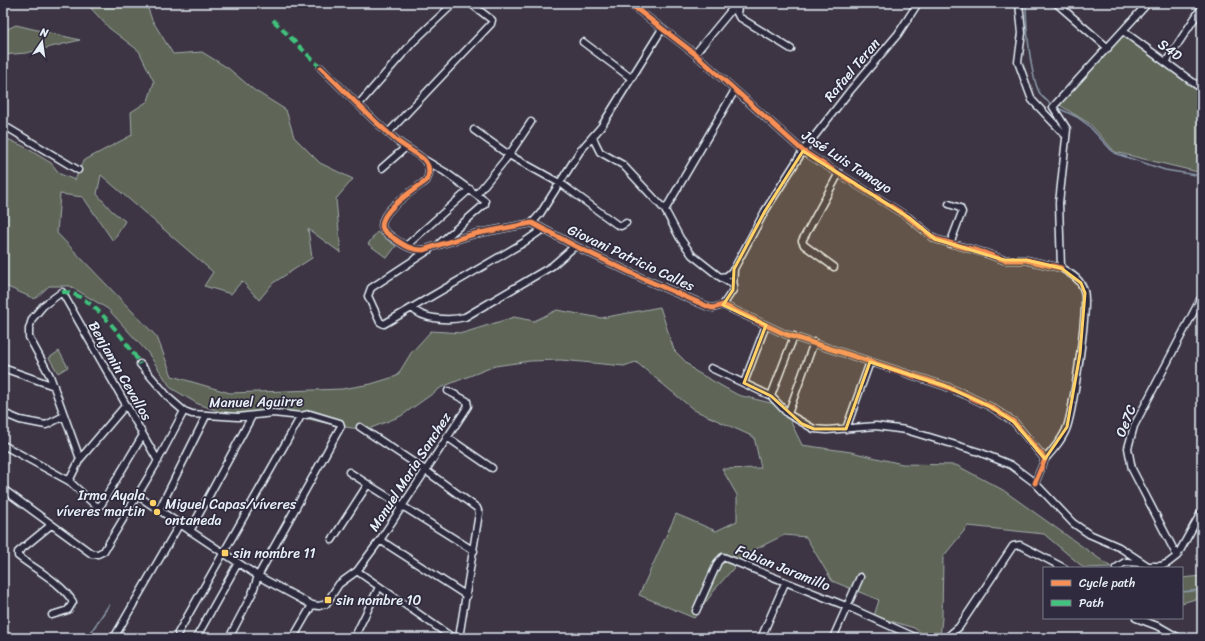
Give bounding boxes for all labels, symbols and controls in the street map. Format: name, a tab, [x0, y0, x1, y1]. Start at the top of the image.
north arrow	[22, 22, 62, 62]
text: N	[37, 22, 50, 43]
street label: Rafael Teran	[818, 32, 887, 108]
street label: S4D	[1152, 32, 1188, 68]
street label: José Luis Tamayo	[796, 123, 897, 201]
street label: Giovani Patricio Calles	[563, 218, 699, 299]
street label: Benjamin Cevallos	[81, 316, 159, 426]
street label: Manuel Aguirre	[209, 389, 303, 415]
street label: Oe7C	[1108, 401, 1144, 441]
street label: Manuel Maria Sanchez	[362, 407, 458, 537]
place label: Irma Ayala víveres martin	[57, 483, 145, 524]
place label: Miguel Capas/víveres ontaneda	[165, 492, 297, 533]
marker: Irma Ayala víveres martin	[148, 498, 158, 508]
marker: Miguel Capas/víveres ontaneda	[152, 507, 162, 517]
street label: Fabian Jaramillo	[732, 538, 834, 598]
place label: sin nombre 11	[232, 541, 316, 566]
marker: sin nombre 11	[220, 548, 230, 558]
legend	[1043, 567, 1183, 619]
text: Cycle path	[1079, 572, 1135, 594]
place label: sin nombre 10	[335, 588, 422, 613]
text: Path	[1079, 592, 1104, 614]
marker: sin nombre 10	[323, 595, 333, 605]

